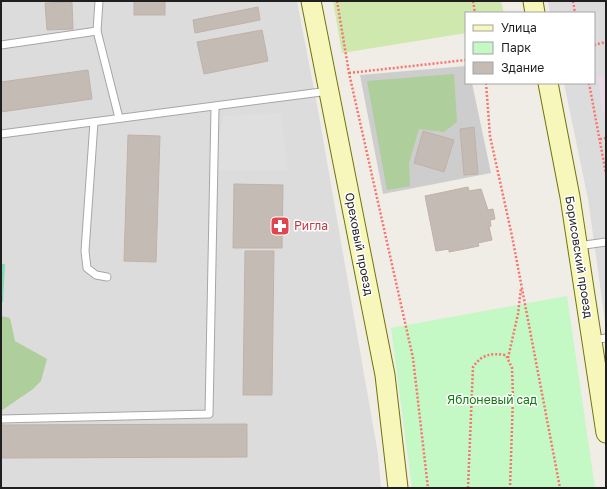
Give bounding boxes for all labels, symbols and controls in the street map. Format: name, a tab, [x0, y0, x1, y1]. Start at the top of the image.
legend	[465, 12, 595, 84]
text: Улица	[501, 20, 537, 35]
text: Парк	[501, 40, 531, 55]
text: Здание	[501, 60, 544, 75]
street label: Ореховый проезд	[342, 191, 377, 297]
street label: Борисовский проезд	[562, 195, 597, 319]
pharmacy icon: Ригла	[269, 215, 291, 237]
place label: Ригла	[294, 218, 328, 233]
park label: Яблоневый сад	[447, 392, 537, 407]

